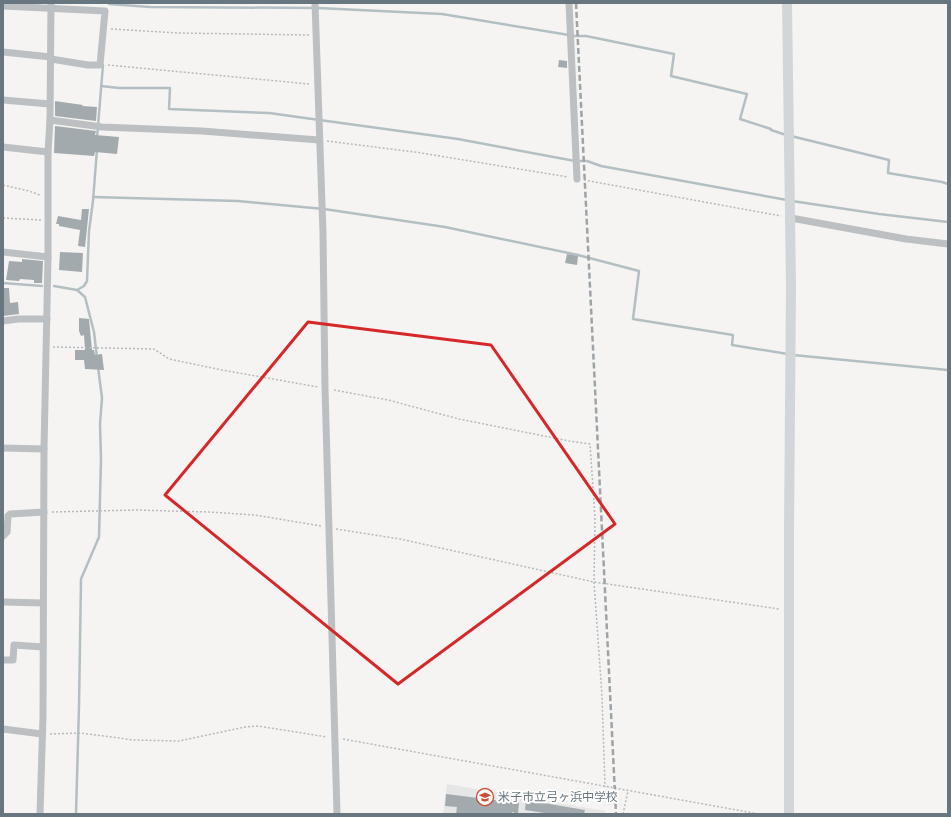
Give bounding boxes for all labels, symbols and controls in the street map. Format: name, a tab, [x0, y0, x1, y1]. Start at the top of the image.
school or university icon: 米子市立弓ヶ浜中学校	[475, 787, 495, 807]
place label: 米子市立弓ヶ浜中学校	[498, 790, 618, 804]

